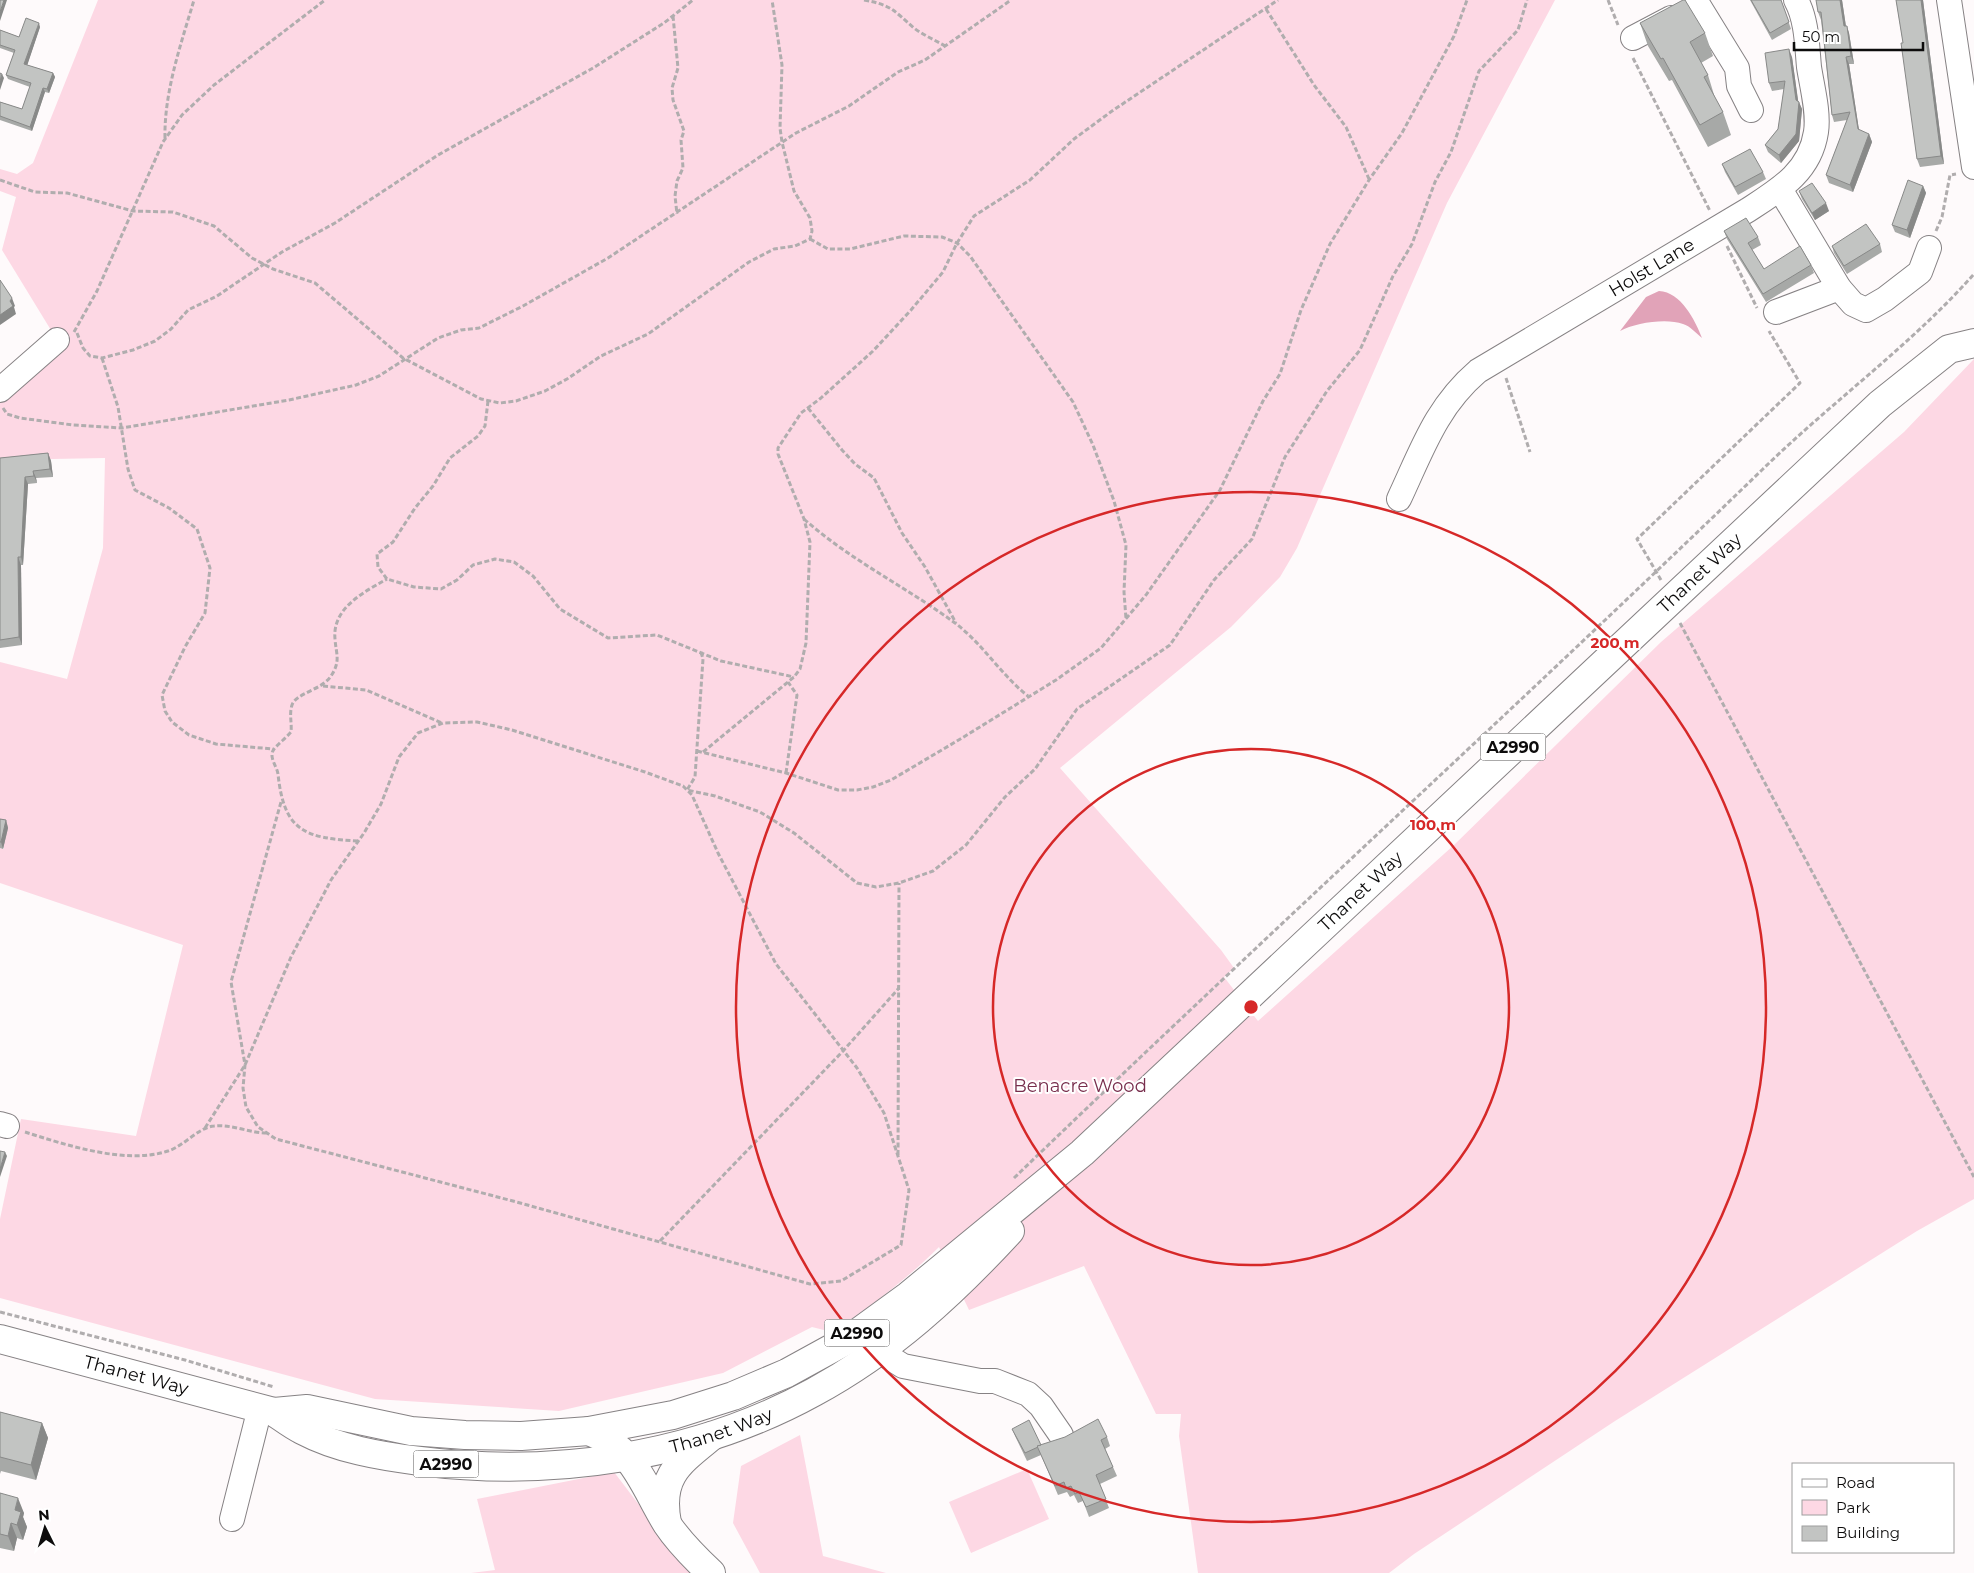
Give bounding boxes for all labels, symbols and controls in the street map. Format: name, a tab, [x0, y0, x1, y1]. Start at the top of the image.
scale bar	[1794, 20, 1923, 52]
text: 50 m	[1802, 27, 1840, 46]
street label: Holst Lane	[1605, 233, 1699, 301]
street label: Thanet Way	[1653, 528, 1746, 618]
text: 200 m	[1590, 633, 1640, 652]
road number: A2990	[1480, 734, 1546, 760]
text: 100 m	[1410, 815, 1456, 834]
street label: Thanet Way	[1314, 847, 1407, 936]
centre of rings	[1242, 998, 1260, 1016]
park label: Benacre Wood	[1013, 1075, 1147, 1097]
road number: A2990	[824, 1320, 890, 1346]
street label: Thanet Way	[82, 1351, 191, 1400]
street label: Thanet Way	[667, 1403, 776, 1458]
road number: A2990	[414, 1450, 478, 1478]
legend	[1792, 1463, 1954, 1553]
text: Road	[1836, 1473, 1875, 1492]
text: Park	[1836, 1498, 1870, 1517]
north arrow	[20, 1503, 70, 1553]
text: N	[37, 1506, 50, 1525]
text: Building	[1836, 1523, 1900, 1542]

